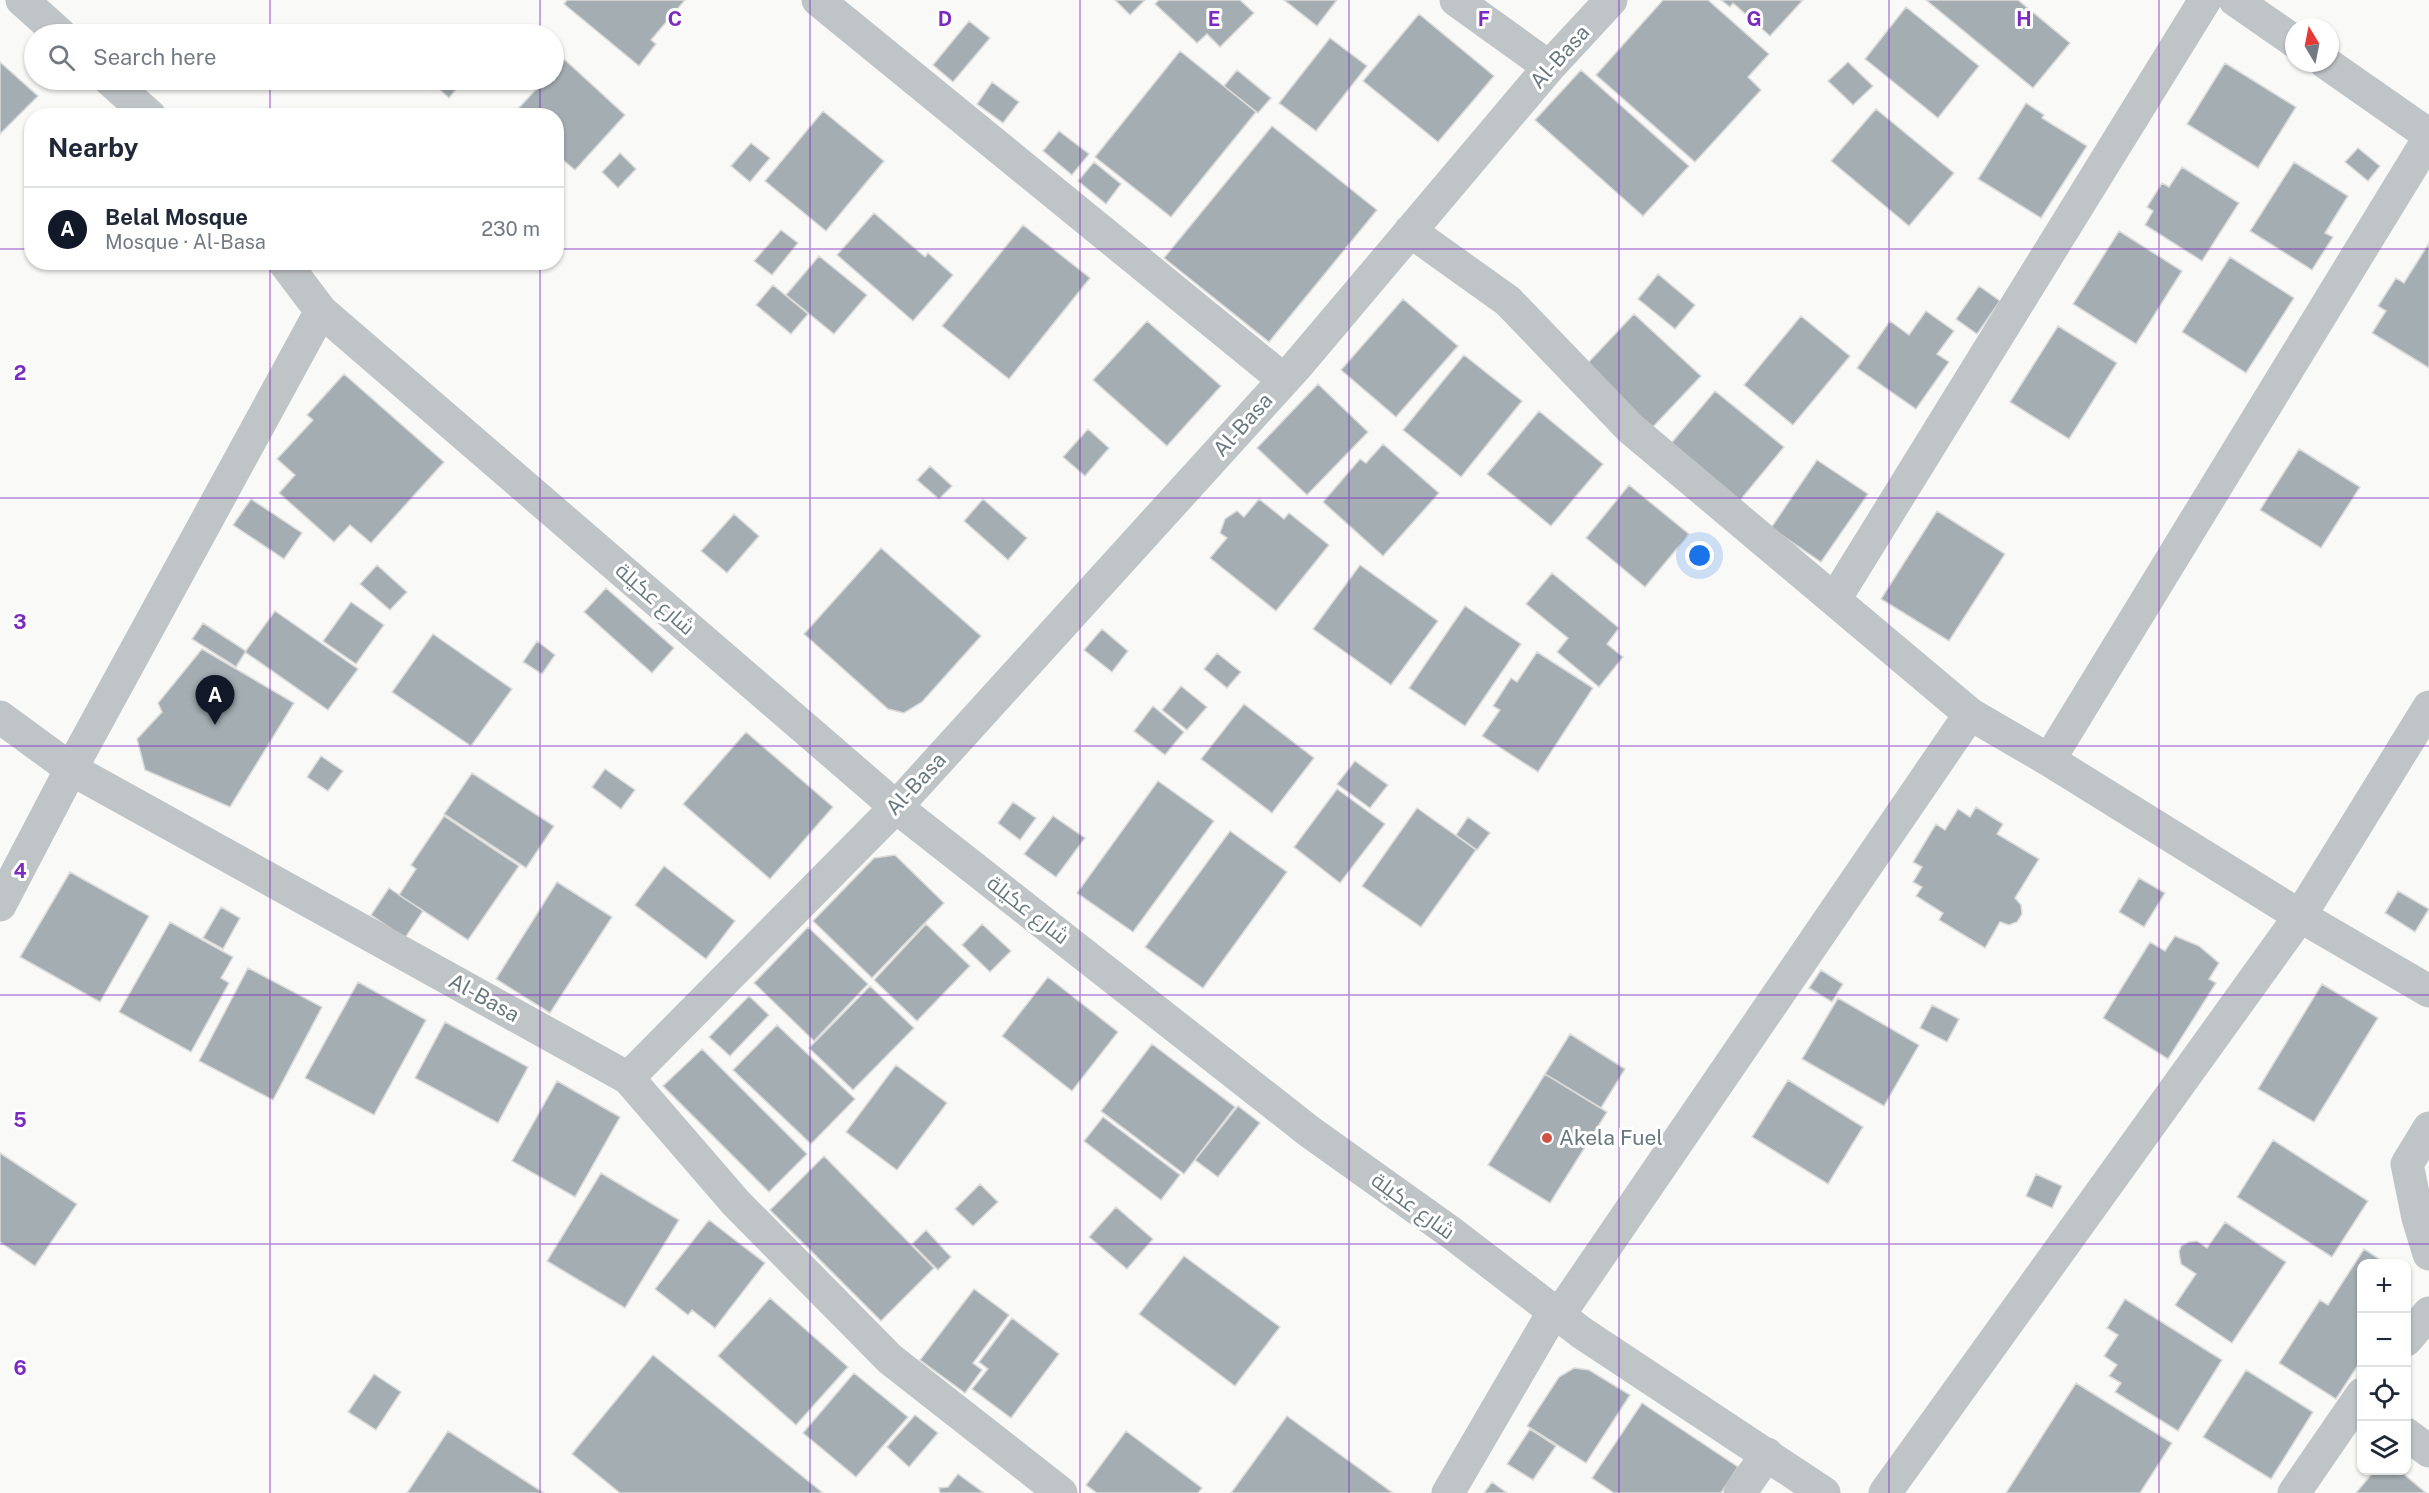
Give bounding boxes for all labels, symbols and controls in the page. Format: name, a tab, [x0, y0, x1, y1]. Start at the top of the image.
text: C	[668, 7, 682, 31]
text: D	[938, 7, 952, 31]
text: E	[1208, 7, 1220, 31]
text: F	[1478, 7, 1490, 31]
text: G	[1746, 7, 1762, 31]
text: H	[2016, 7, 2032, 31]
north arrow	[2285, 18, 2339, 72]
street label: Al-Basa	[1525, 20, 1595, 94]
search box	[24, 24, 564, 90]
icon: search	[45, 41, 78, 74]
text: Search here	[93, 44, 217, 70]
text: Nearby	[48, 132, 138, 163]
text: Belal Mosque	[105, 204, 248, 230]
text: A	[60, 217, 75, 241]
text: 230 m	[481, 217, 540, 241]
text: Mosque · Al-Basa	[105, 230, 266, 254]
text: 2	[14, 361, 26, 385]
street label: Al-Basa	[1208, 388, 1278, 462]
your location	[1685, 541, 1714, 570]
street label: شارع عكيلة	[609, 557, 700, 641]
text: 3	[13, 610, 27, 634]
pin: A	[196, 676, 234, 725]
street label: Al-Basa	[880, 747, 951, 820]
text: 4	[13, 859, 27, 883]
street label: شارع عكيلة	[981, 870, 1074, 951]
street label: Al-Basa	[445, 968, 524, 1027]
text: 5	[13, 1108, 27, 1132]
place label: Akela Fuel	[1559, 1125, 1663, 1150]
marker: Akela Fuel	[1540, 1131, 1554, 1145]
street label: شارع عكيلة	[1366, 1167, 1460, 1246]
map controls	[2357, 1259, 2411, 1475]
button: +	[2357, 1259, 2411, 1313]
button: −	[2357, 1313, 2411, 1367]
text: 6	[13, 1356, 27, 1380]
button: locate	[2357, 1367, 2411, 1421]
button: layers	[2357, 1421, 2411, 1475]

